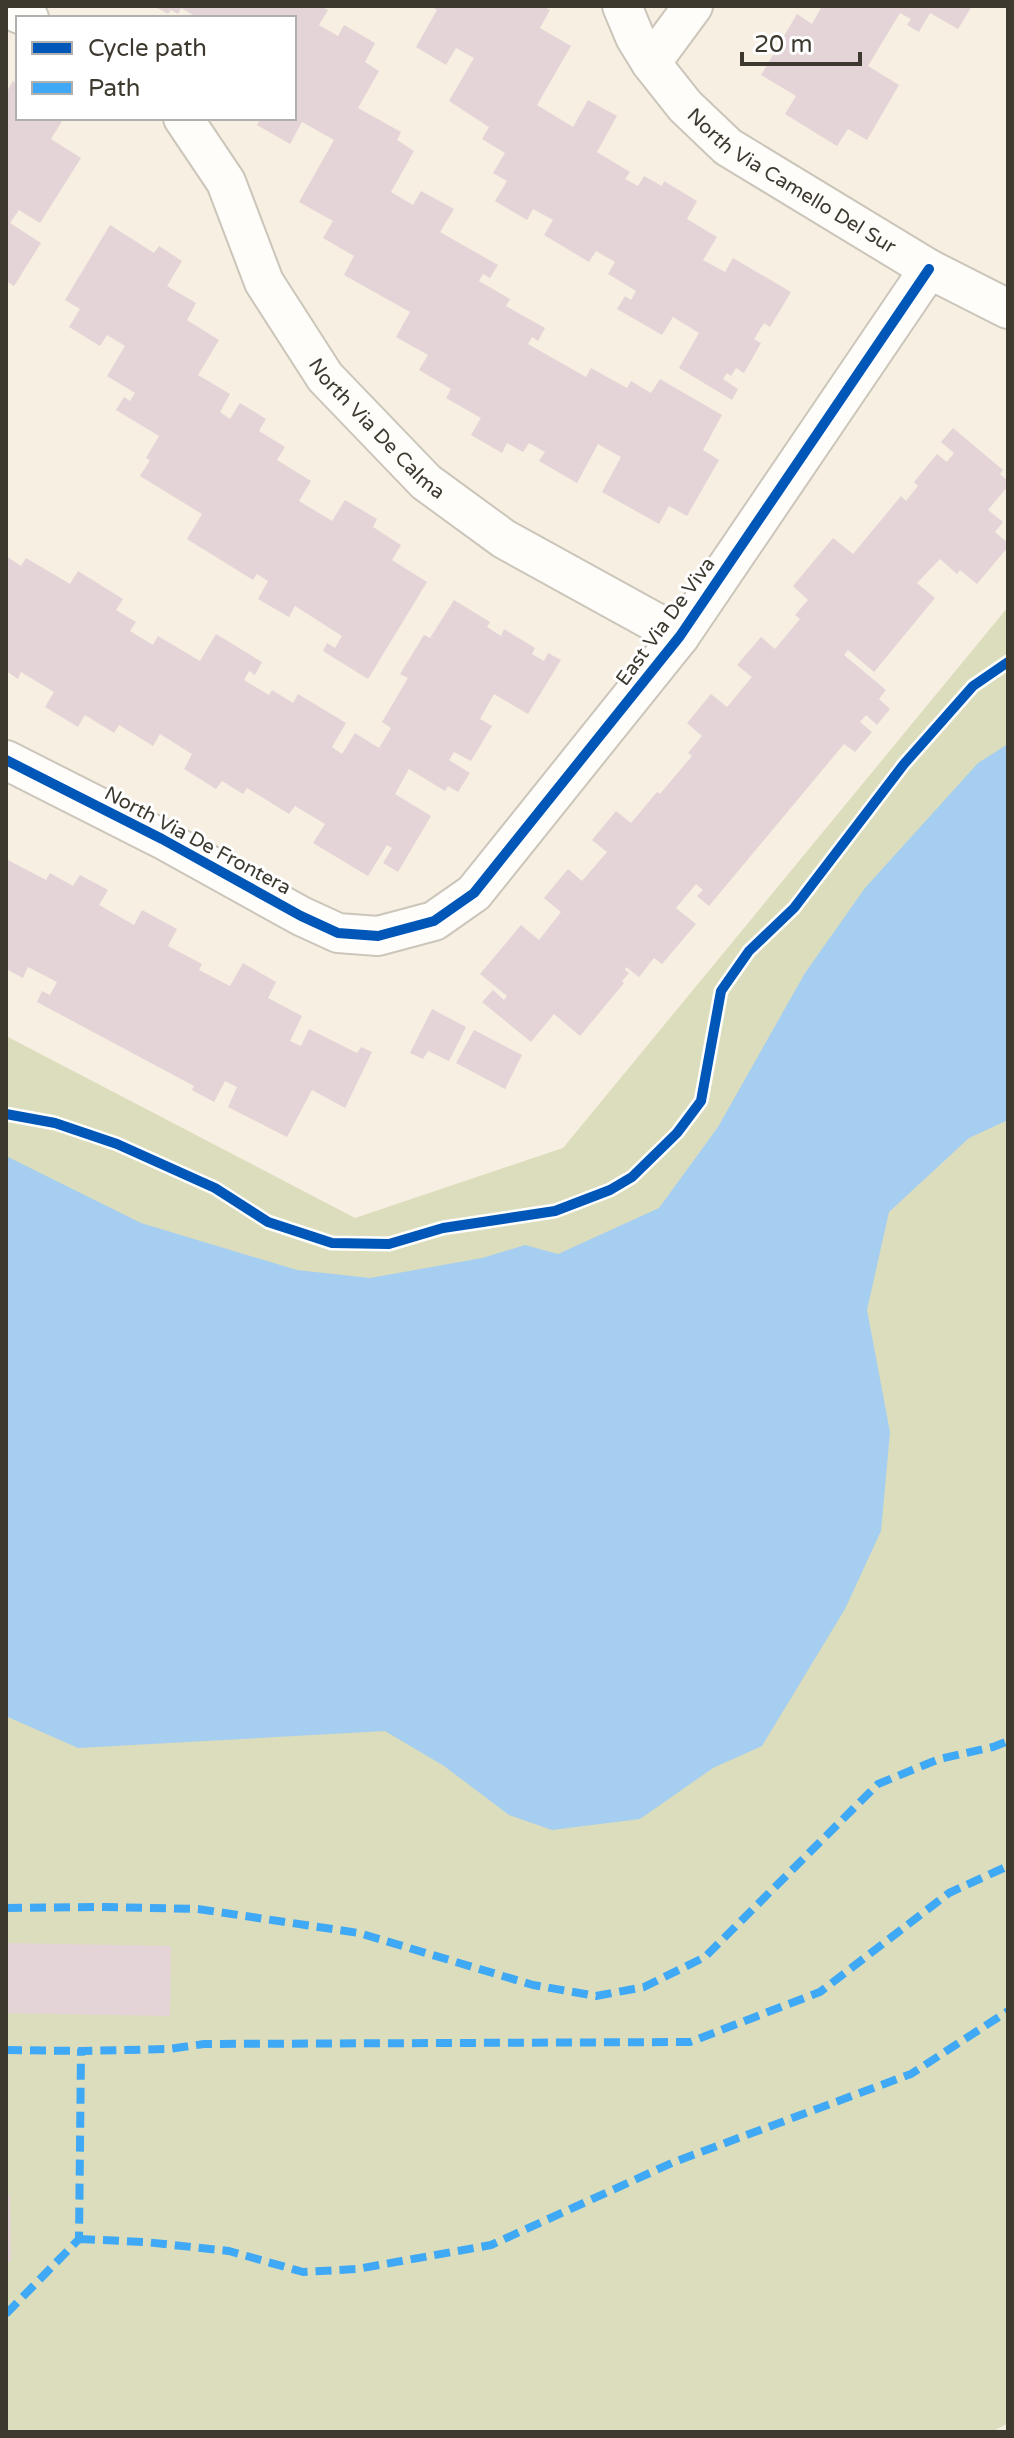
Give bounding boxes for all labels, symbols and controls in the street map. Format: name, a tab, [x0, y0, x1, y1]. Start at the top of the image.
legend	[16, 16, 296, 120]
scale bar	[742, 16, 860, 66]
text: 20 m	[754, 30, 812, 59]
text: Cycle path	[88, 34, 207, 63]
text: Path	[88, 74, 141, 103]
street label: North Via Camello Del Sur	[682, 104, 900, 259]
street label: North Via De Calma	[303, 354, 449, 505]
street label: East Via De Viva	[611, 553, 720, 690]
street label: North Via De Frontera	[100, 782, 295, 900]

